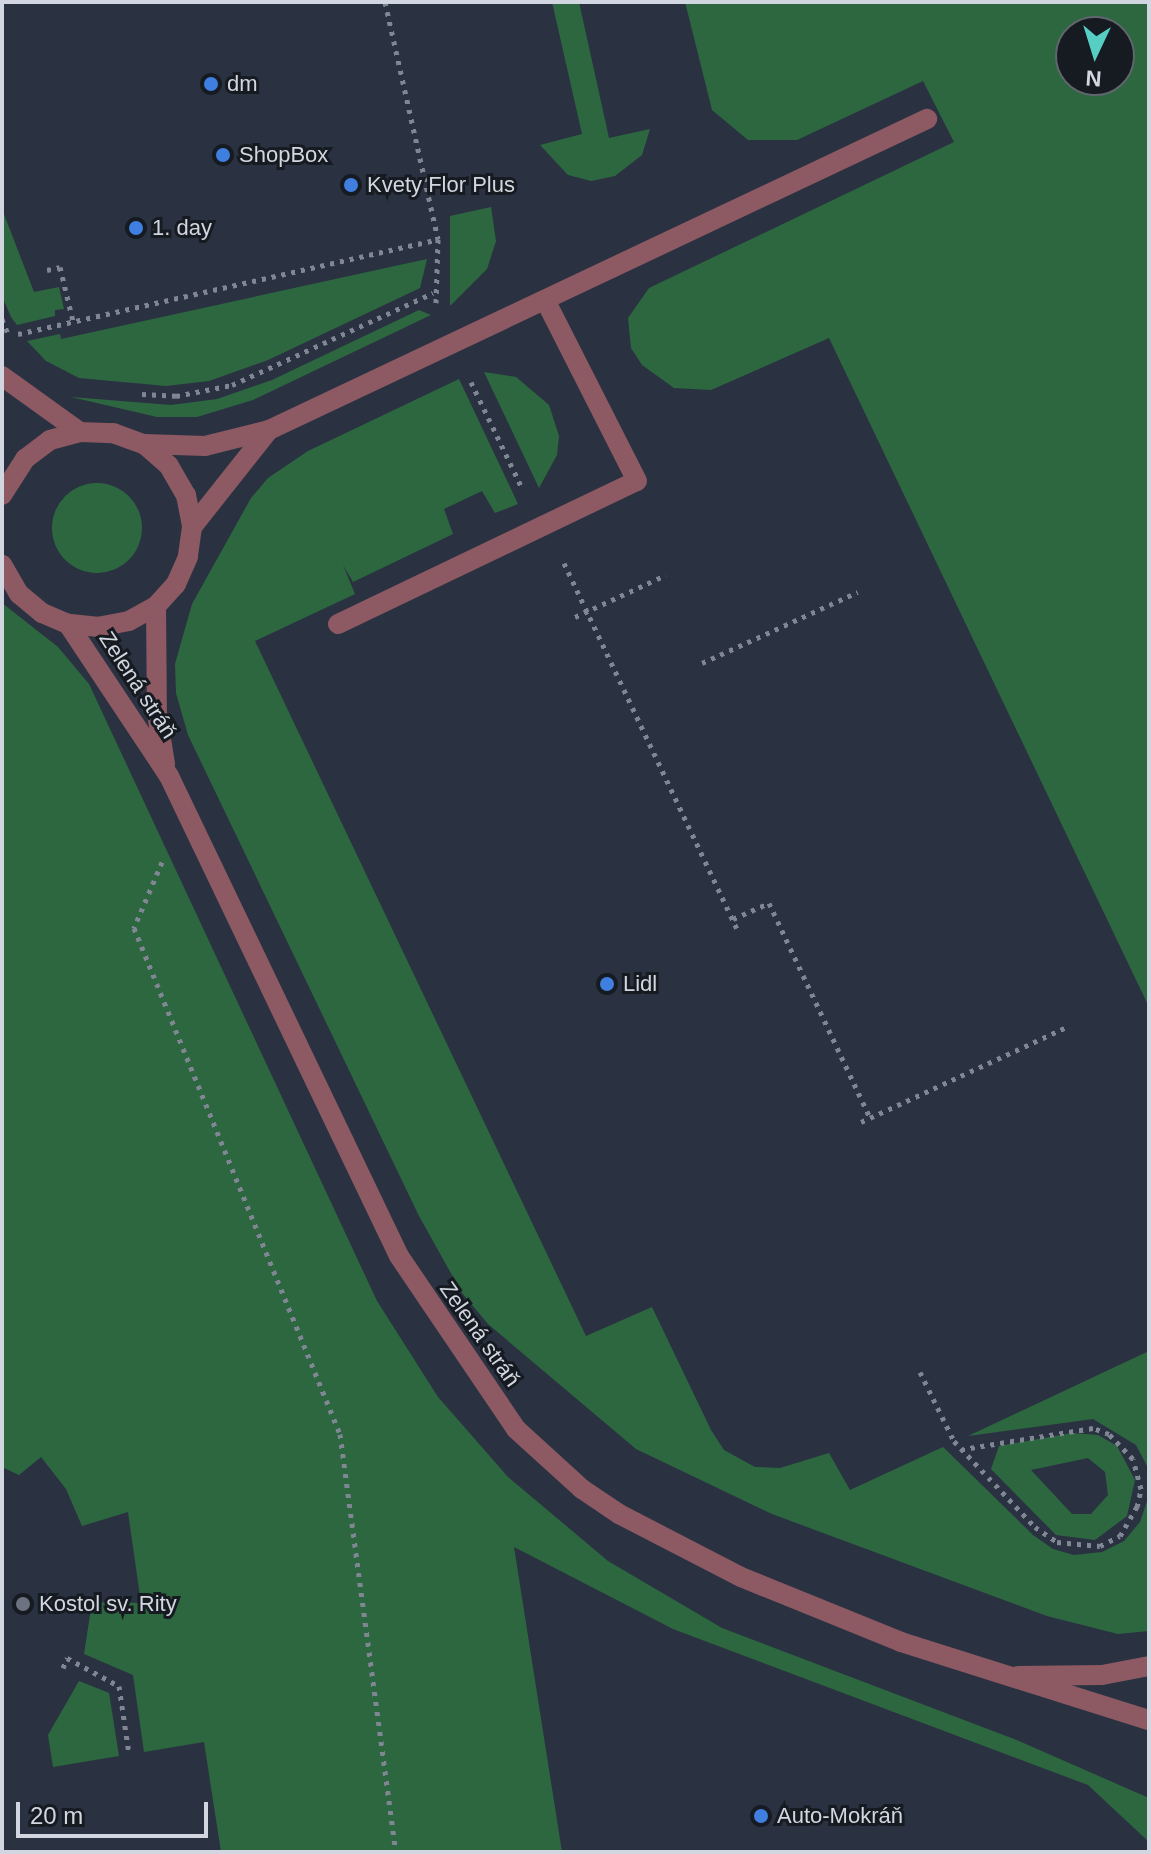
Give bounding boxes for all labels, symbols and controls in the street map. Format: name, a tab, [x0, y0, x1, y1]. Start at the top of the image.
north arrow	[1055, 16, 1135, 96]
text: N	[1085, 65, 1102, 91]
place label: dm	[227, 71, 258, 97]
marker: dm	[202, 75, 220, 93]
place label: ShopBox	[239, 142, 328, 168]
marker: ShopBox	[214, 146, 232, 164]
place label: Kvety Flor Plus	[367, 172, 515, 198]
marker: Kvety Flor Plus	[342, 176, 360, 194]
place label: 1. day	[152, 215, 212, 241]
marker: 1. day	[127, 219, 145, 237]
street label: Zelená stráň	[94, 627, 182, 743]
place label: Lidl	[623, 971, 657, 997]
marker: Lidl	[598, 975, 616, 993]
street label: Zelená stráň	[434, 1276, 526, 1392]
place label: Kostol sv. Rity	[39, 1591, 177, 1617]
marker: Kostol sv. Rity	[14, 1595, 32, 1613]
scale bar	[20, 1786, 212, 1836]
text: 20 m	[30, 1802, 83, 1829]
place label: Auto-Mokráň	[777, 1803, 903, 1829]
marker: Auto-Mokráň	[752, 1807, 770, 1825]

